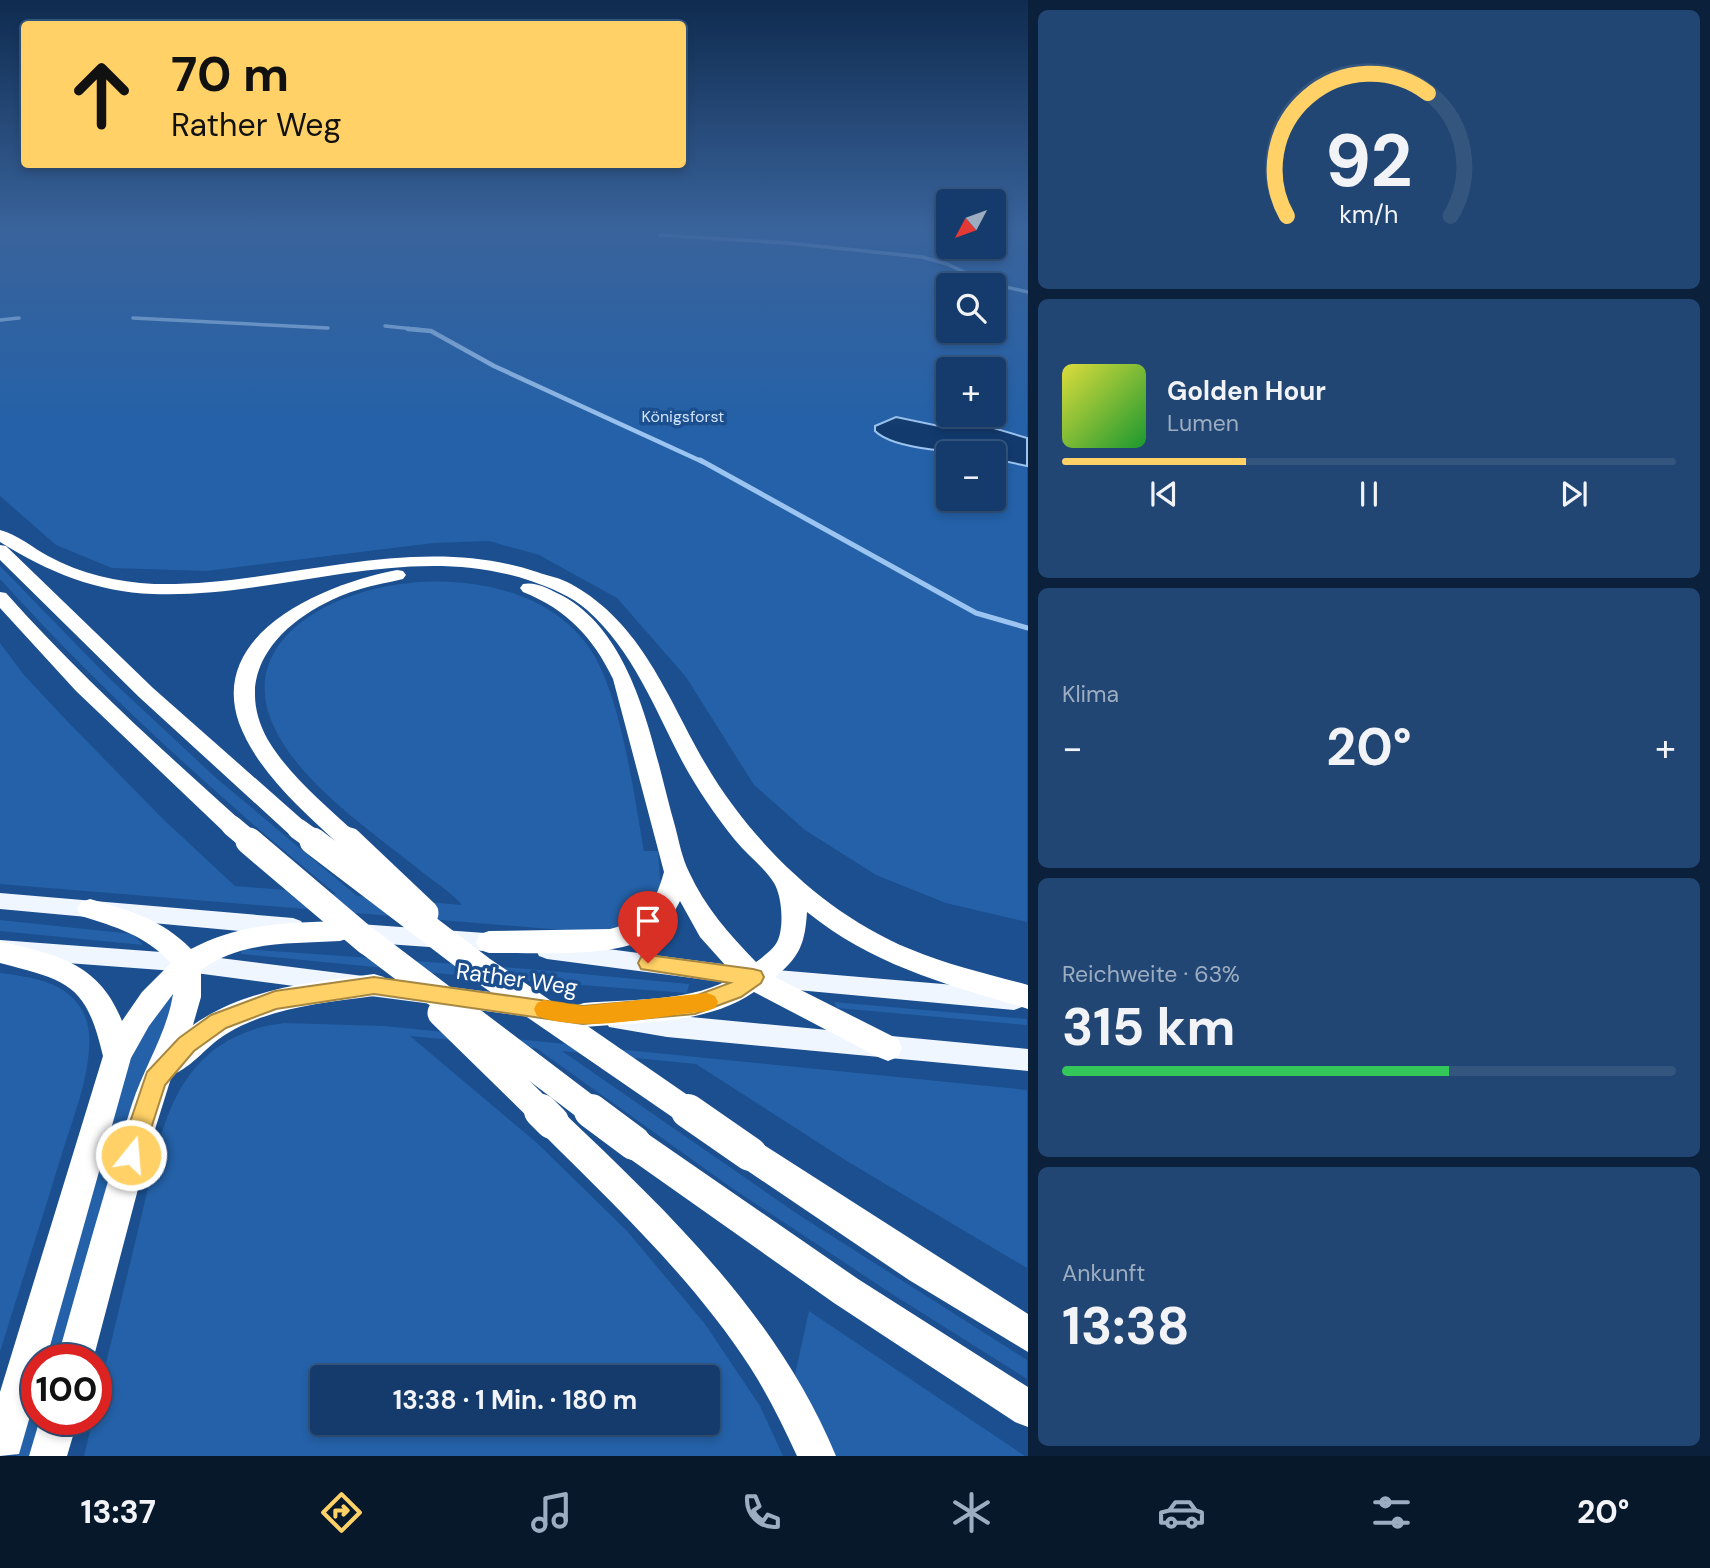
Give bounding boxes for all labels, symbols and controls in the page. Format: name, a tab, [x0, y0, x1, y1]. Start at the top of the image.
text: 70 m	[171, 42, 289, 106]
icon: ahead	[56, 49, 147, 140]
text: Rather Weg	[171, 104, 341, 146]
text: 92	[1325, 114, 1413, 209]
north arrow	[936, 189, 1006, 259]
map controls	[936, 189, 1006, 511]
text: km/h	[1339, 197, 1399, 230]
button: search	[936, 273, 1006, 343]
button: +	[936, 357, 1006, 427]
text: Golden Hour	[1167, 374, 1326, 408]
park label: Königsforst	[642, 406, 724, 427]
text: Lumen	[1167, 408, 1239, 438]
button: −	[936, 441, 1006, 511]
icon: previous	[1145, 475, 1183, 513]
icon: pause	[1350, 475, 1388, 513]
icon: next	[1555, 475, 1593, 513]
text: Klima	[1062, 679, 1119, 709]
text: 20°	[1326, 713, 1412, 781]
text: −	[1062, 723, 1083, 773]
text: +	[1655, 723, 1676, 773]
pin	[618, 891, 678, 963]
icon: arrive	[629, 902, 667, 940]
street label: Rather Weg	[454, 956, 580, 1002]
text: Reichweite · 63%	[1062, 959, 1240, 989]
text: 315 km	[1062, 993, 1235, 1061]
position arrow	[94, 1118, 168, 1192]
text: Ankunft	[1062, 1258, 1145, 1288]
text: 13:38	[1062, 1292, 1190, 1360]
speed limit sign: 100	[21, 1344, 112, 1435]
text: 13:38 · 1 Min. · 180 m	[393, 1383, 637, 1417]
icon: directions	[317, 1488, 366, 1537]
icon: music	[527, 1488, 576, 1537]
icon: phone	[737, 1488, 786, 1537]
icon: climate	[947, 1488, 996, 1537]
icon: car	[1157, 1488, 1206, 1537]
icon: filters	[1367, 1488, 1416, 1537]
text: 13:37	[81, 1491, 156, 1533]
text: 20°	[1577, 1491, 1629, 1533]

